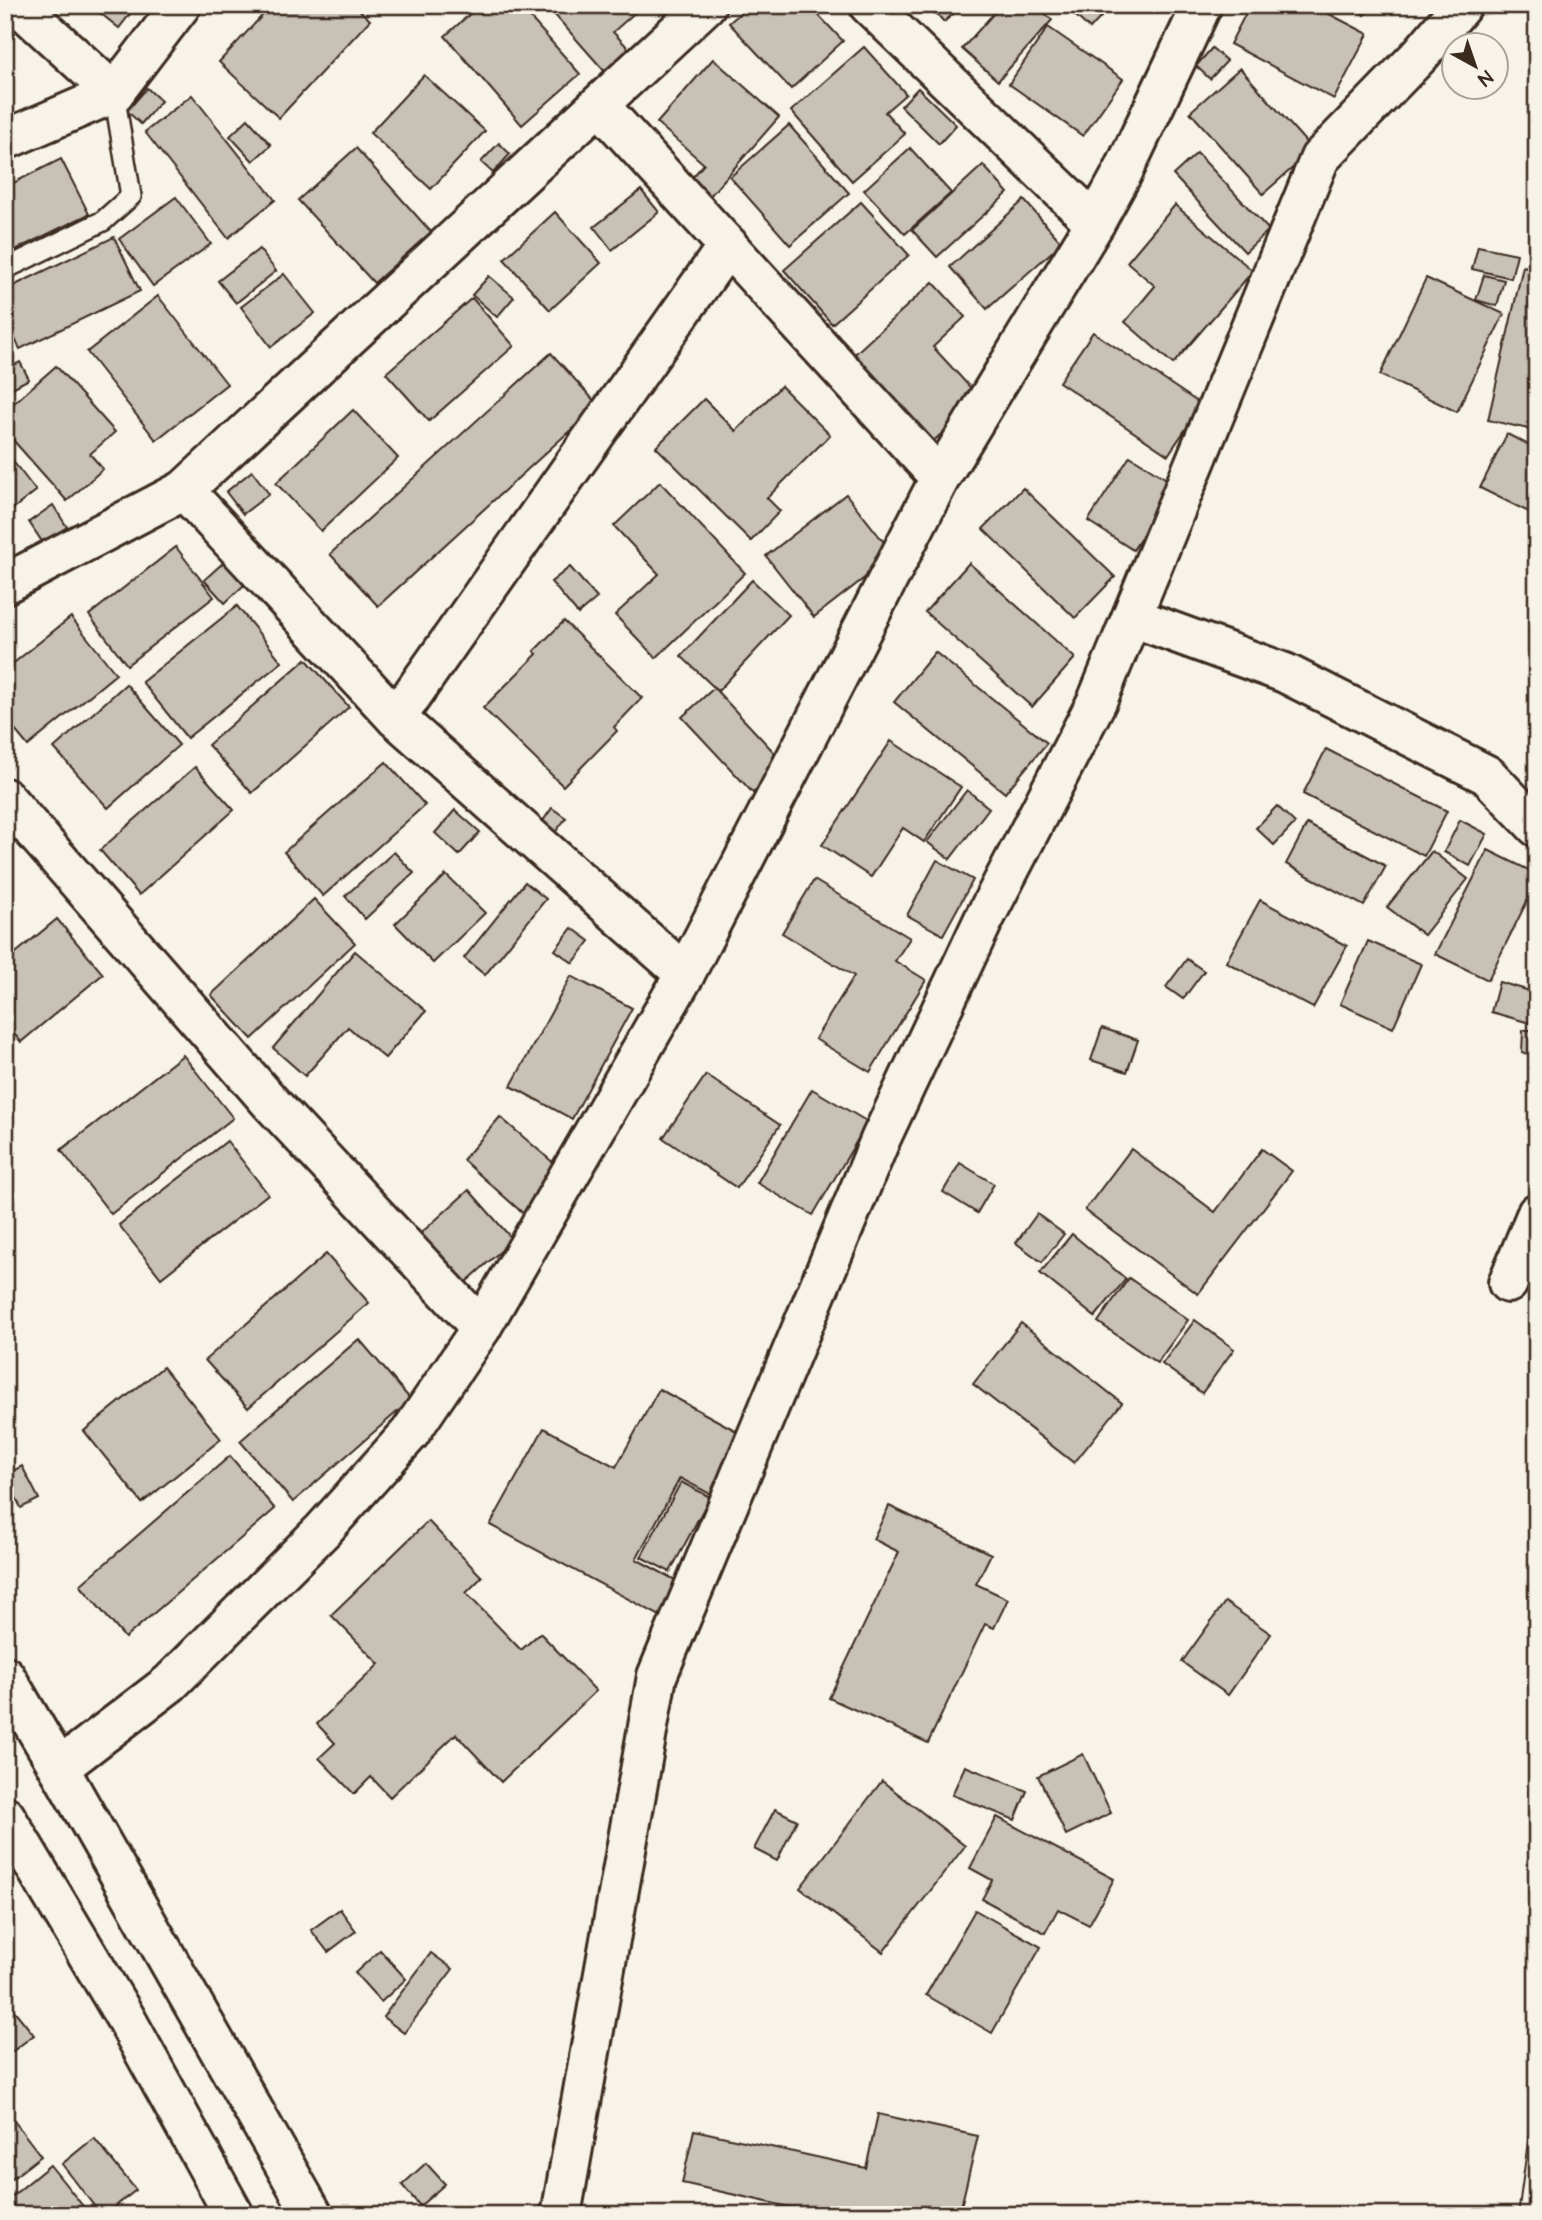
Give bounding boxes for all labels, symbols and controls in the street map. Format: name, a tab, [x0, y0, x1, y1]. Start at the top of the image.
north arrow	[1440, 32, 1510, 102]
text: N	[1472, 64, 1498, 92]

